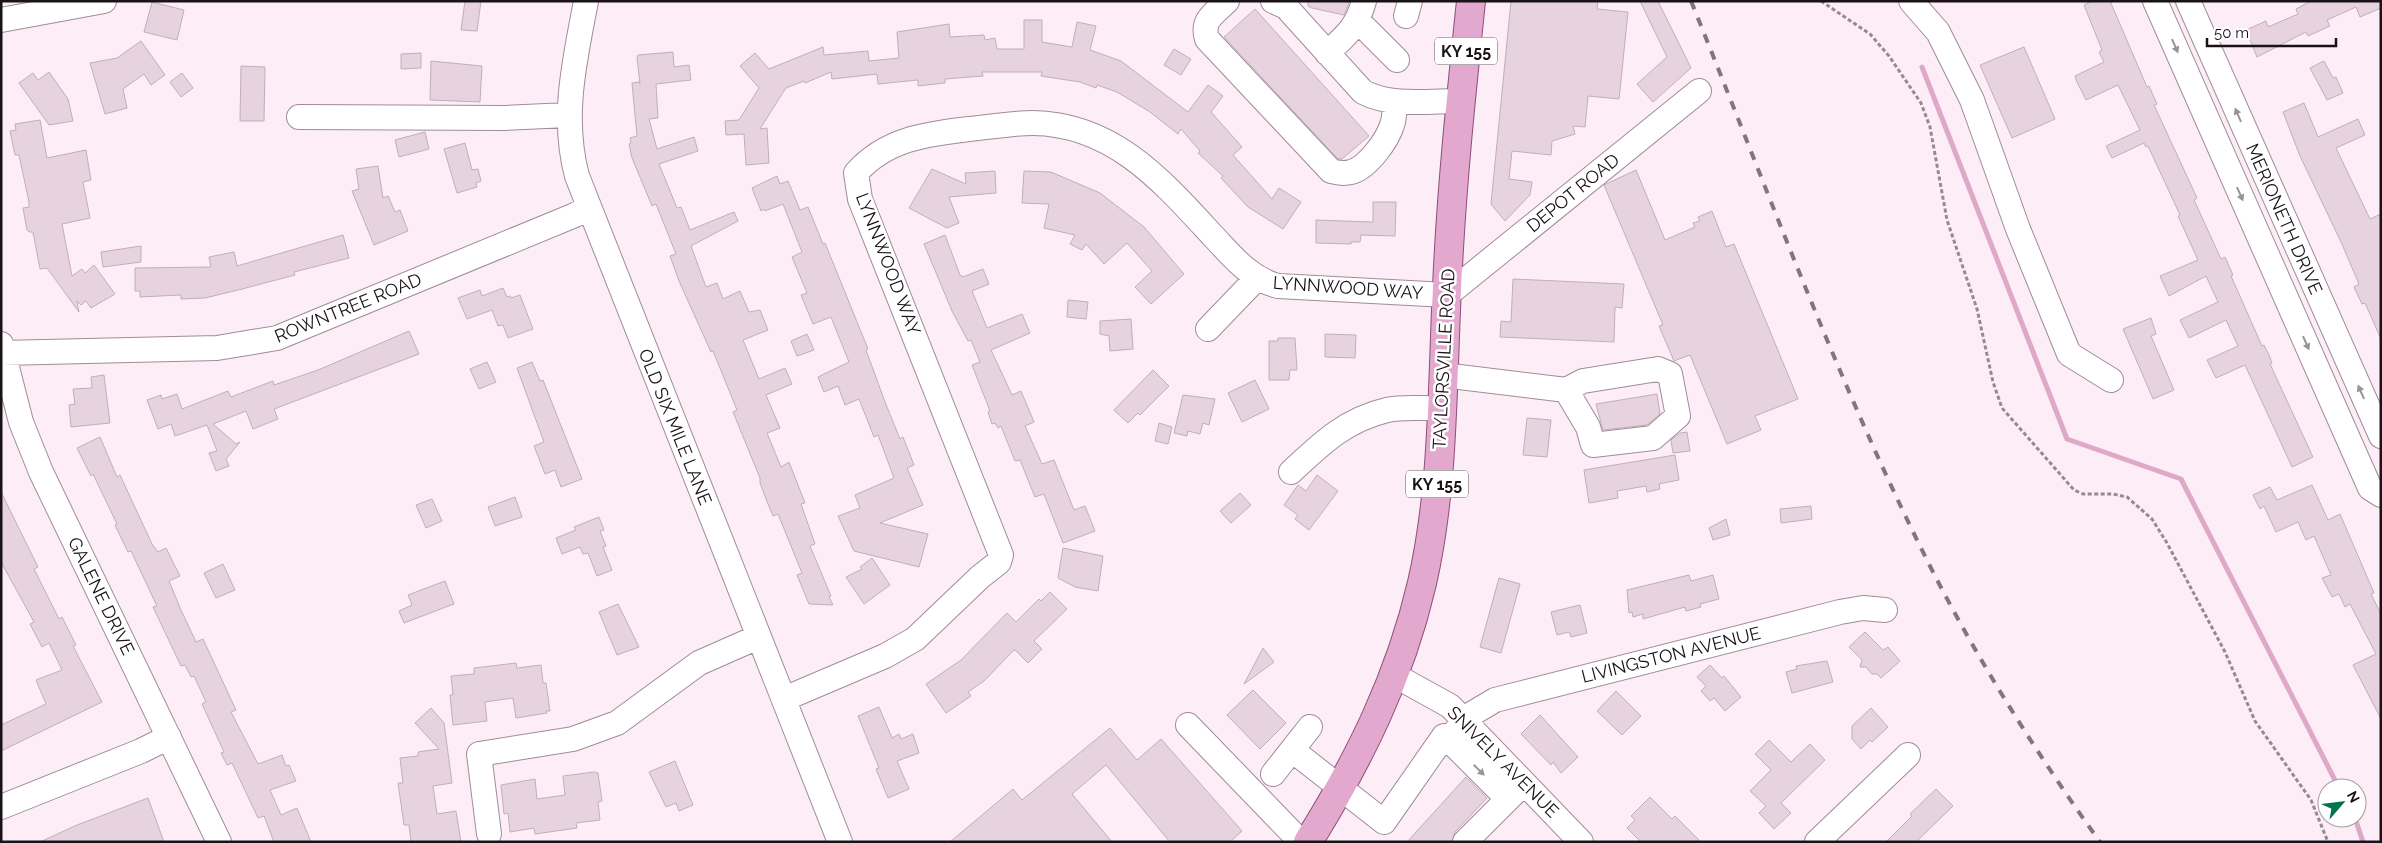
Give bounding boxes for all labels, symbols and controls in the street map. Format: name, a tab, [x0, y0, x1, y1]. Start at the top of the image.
scale bar	[2207, 15, 2336, 47]
text: 50 m	[2214, 24, 2249, 42]
road number: KY 155	[1435, 37, 1497, 64]
one-way arrow	[2171, 39, 2179, 53]
one-way arrow	[2234, 108, 2242, 122]
street label: MERIONETH DRIVE	[2242, 140, 2327, 297]
street label: DEPOT ROAD	[1522, 149, 1623, 236]
one-way arrow	[2237, 187, 2245, 201]
street label: LYNNWOOD WAY	[852, 190, 925, 338]
street label: ROWNTREE ROAD	[271, 268, 424, 347]
street label: TAYLORSVILLE ROAD	[1428, 268, 1459, 450]
street label: LYNNWOOD WAY	[1272, 272, 1424, 303]
one-way arrow	[2303, 336, 2311, 350]
street label: OLD SIX MILE LANE	[635, 346, 716, 508]
one-way arrow	[2357, 385, 2365, 399]
road number: KY 155	[1406, 470, 1468, 498]
street label: GALENE DRIVE	[64, 534, 139, 658]
street label: LIVINGSTON AVENUE	[1579, 622, 1763, 687]
street label: SNIVELY AVENUE	[1443, 702, 1563, 822]
one-way arrow	[1473, 764, 1485, 776]
north arrow	[2317, 778, 2367, 828]
text: N	[2344, 788, 2363, 805]

